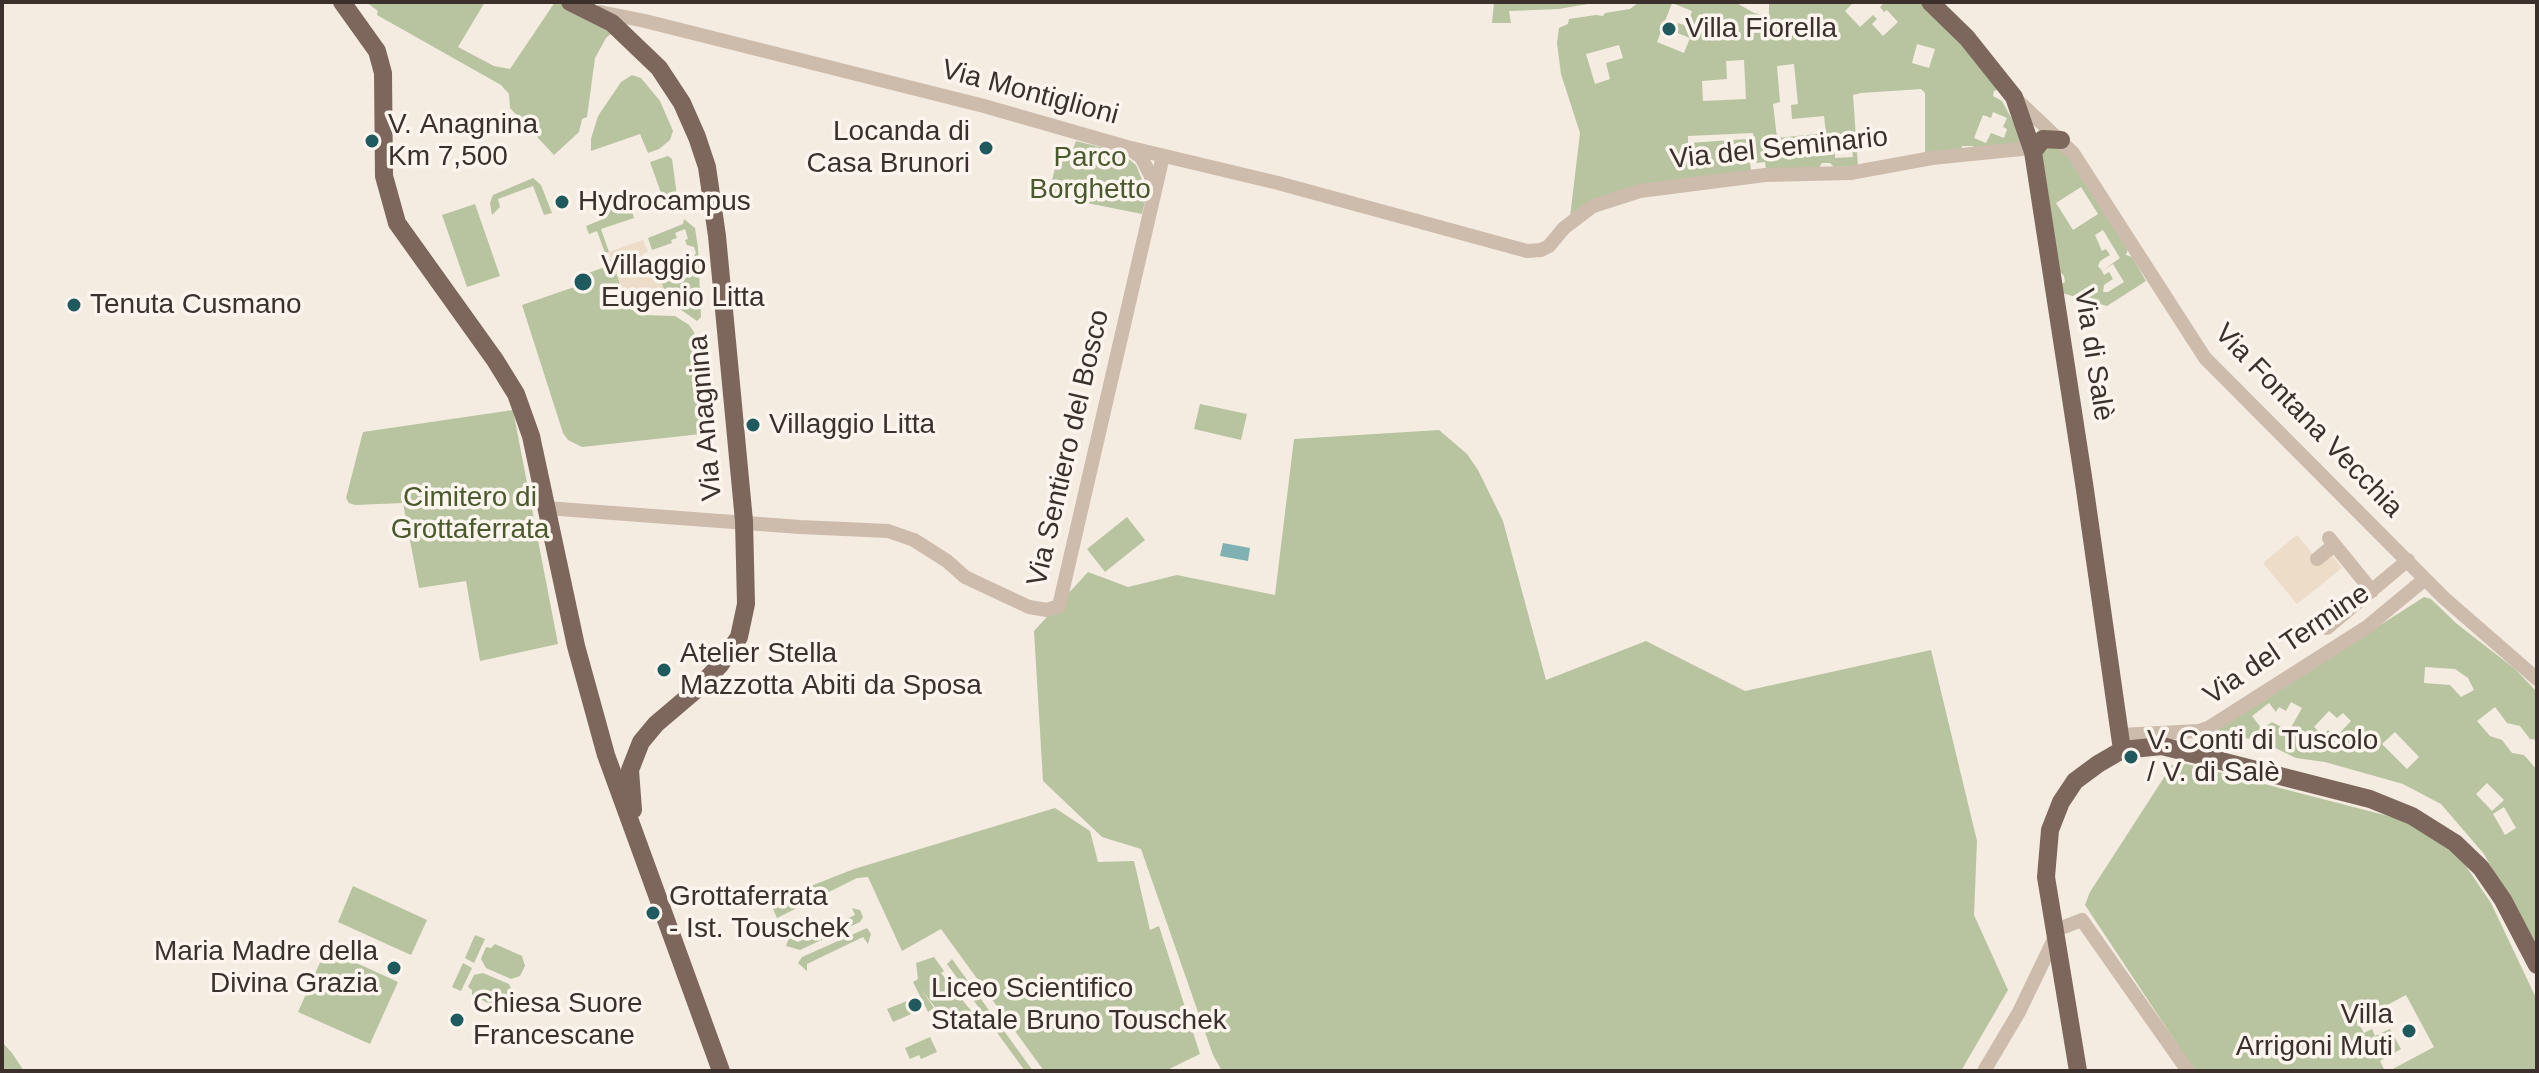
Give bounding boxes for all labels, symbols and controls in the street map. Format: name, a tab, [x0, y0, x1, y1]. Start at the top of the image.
place label: Villa Fiorella	[1685, 12, 1837, 46]
marker: Villa Fiorella	[1660, 20, 1678, 38]
street label: Via Montiglioni	[938, 53, 1122, 133]
place label: V. Anagnina Km 7,500	[388, 108, 538, 174]
place label: Locanda di Casa Brunori	[807, 115, 970, 181]
street label: Via del Seminario	[1668, 121, 1890, 177]
marker: V. Anagnina Km 7,500	[363, 132, 381, 150]
marker: Locanda di Casa Brunori	[977, 139, 995, 157]
park label: Parco Borghetto	[1029, 141, 1151, 207]
place label: Hydrocampus	[578, 185, 751, 219]
marker: Hydrocampus	[553, 193, 571, 211]
place label: Villaggio Eugenio Litta	[601, 249, 764, 315]
marker: Villaggio Eugenio Litta	[572, 271, 594, 293]
street label: Via di Salè	[2066, 287, 2120, 423]
place label: Tenuta Cusmano	[90, 288, 302, 322]
marker: Tenuta Cusmano	[65, 296, 83, 314]
street label: Via Sentiero del Bosco	[1021, 306, 1117, 590]
street label: Via Fontana Vecchia	[2207, 317, 2409, 525]
street label: Via Anagnina	[682, 334, 730, 502]
place label: Villaggio Litta	[769, 408, 935, 442]
marker: Villaggio Litta	[744, 416, 762, 434]
park label: Cimitero di Grottaferrata	[391, 481, 549, 547]
street label: Via del Termine	[2198, 577, 2376, 713]
place label: Atelier Stella Mazzotta Abiti da Sposa	[680, 637, 982, 703]
marker: Atelier Stella Mazzotta Abiti da Sposa	[655, 661, 673, 679]
place label: V. Conti di Tuscolo / V. di Salè	[2147, 724, 2378, 790]
marker: V. Conti di Tuscolo / V. di Salè	[2122, 748, 2140, 766]
place label: Grottaferrata - Ist. Touschek	[669, 880, 850, 946]
marker: Grottaferrata - Ist. Touschek	[644, 904, 662, 922]
place label: Maria Madre della Divina Grazia	[154, 935, 378, 1001]
marker: Maria Madre della Divina Grazia	[385, 959, 403, 977]
place label: Liceo Scientifico Statale Bruno Touschek	[931, 972, 1227, 1038]
place label: Chiesa Suore Francescane	[473, 987, 643, 1053]
marker: Liceo Scientifico Statale Bruno Touschek	[906, 996, 924, 1014]
place label: Villa Arrigoni Muti	[2236, 998, 2393, 1064]
marker: Chiesa Suore Francescane	[448, 1011, 466, 1029]
marker: Villa Arrigoni Muti	[2400, 1022, 2418, 1040]

